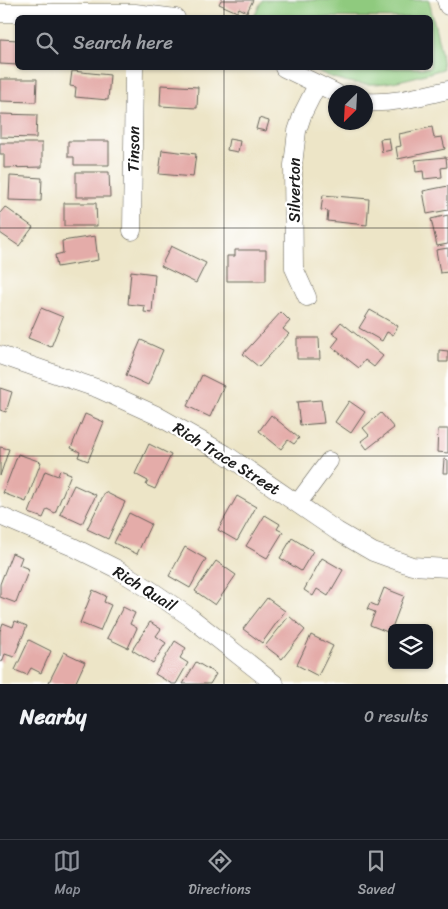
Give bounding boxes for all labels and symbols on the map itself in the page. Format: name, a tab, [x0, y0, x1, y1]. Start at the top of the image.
north arrow	[328, 85, 373, 130]
street label: Tinson	[119, 125, 148, 172]
street label: Silverton	[280, 157, 309, 222]
street label: Rich Trace Street	[167, 414, 286, 503]
street label: Rich Quail	[107, 557, 183, 620]

